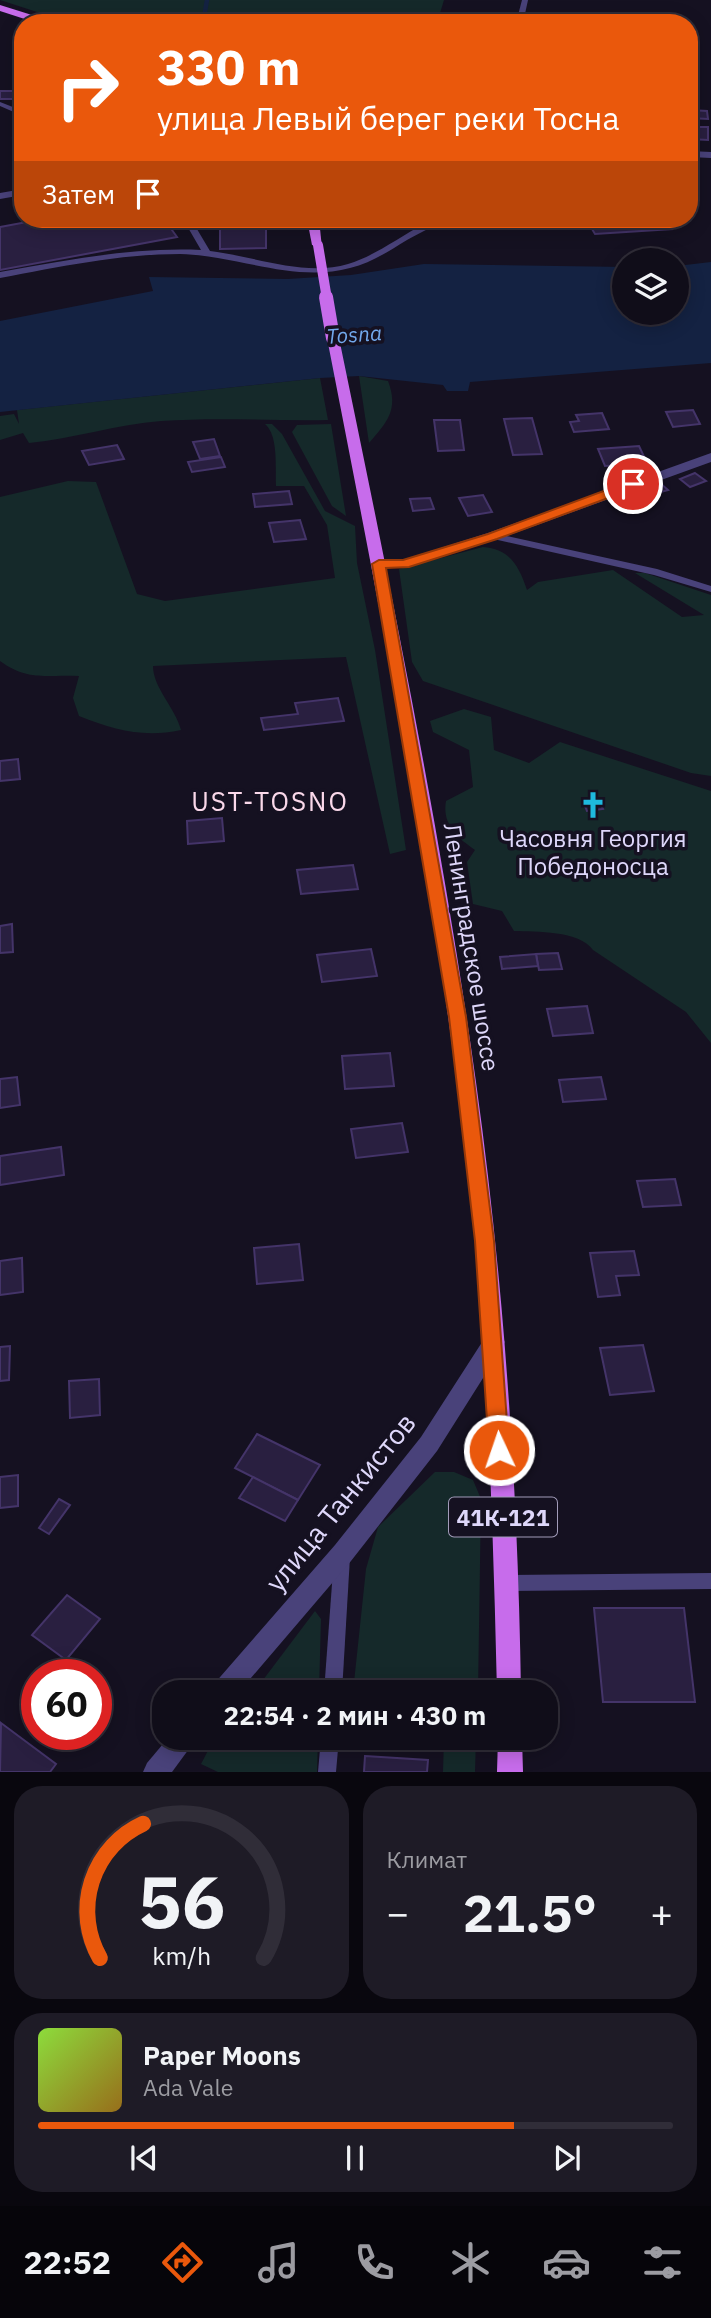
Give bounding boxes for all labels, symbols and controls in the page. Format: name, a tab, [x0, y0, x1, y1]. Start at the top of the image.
text: 330 m	[157, 35, 301, 98]
icon: right	[42, 42, 133, 133]
text: улица Левый берег реки Тосна	[157, 97, 620, 139]
icon: arrive	[129, 175, 167, 213]
text: Затем	[42, 177, 115, 211]
map controls	[612, 248, 689, 325]
button: layers	[612, 248, 689, 325]
water label: Tosna	[325, 318, 383, 350]
pin	[603, 454, 663, 514]
icon: arrive	[614, 465, 652, 503]
district label: UST-TOSNO	[191, 784, 349, 818]
church icon: Часовня Георгия Победоносца	[578, 790, 608, 820]
street label: Ленинградское шоссе	[437, 821, 507, 1073]
place label: Часовня Георгия Победоносца	[499, 822, 687, 882]
street label: улица Танкистов	[256, 1405, 424, 1599]
position arrow	[462, 1413, 536, 1487]
road number: 41К-121	[449, 1498, 557, 1536]
speed limit sign: 60	[21, 1659, 112, 1750]
text: 22:54 · 2 мин · 430 m	[224, 1698, 486, 1732]
text: Климат	[387, 1844, 467, 1874]
text: 56	[138, 1854, 225, 1949]
text: 21.5°	[463, 1879, 597, 1946]
text: −	[387, 1888, 409, 1937]
text: +	[650, 1888, 673, 1937]
text: km/h	[152, 1939, 211, 1972]
text: Paper Moons	[143, 2038, 301, 2072]
text: Ada Vale	[143, 2072, 233, 2102]
icon: previous	[125, 2139, 163, 2177]
icon: pause	[336, 2139, 374, 2177]
icon: next	[548, 2139, 586, 2177]
icon: directions	[158, 2238, 207, 2287]
icon: music	[254, 2238, 303, 2287]
icon: phone	[350, 2238, 399, 2287]
icon: climate	[446, 2238, 495, 2287]
icon: car	[542, 2238, 591, 2287]
icon: filters	[638, 2238, 687, 2287]
text: 22:52	[24, 2241, 111, 2283]

